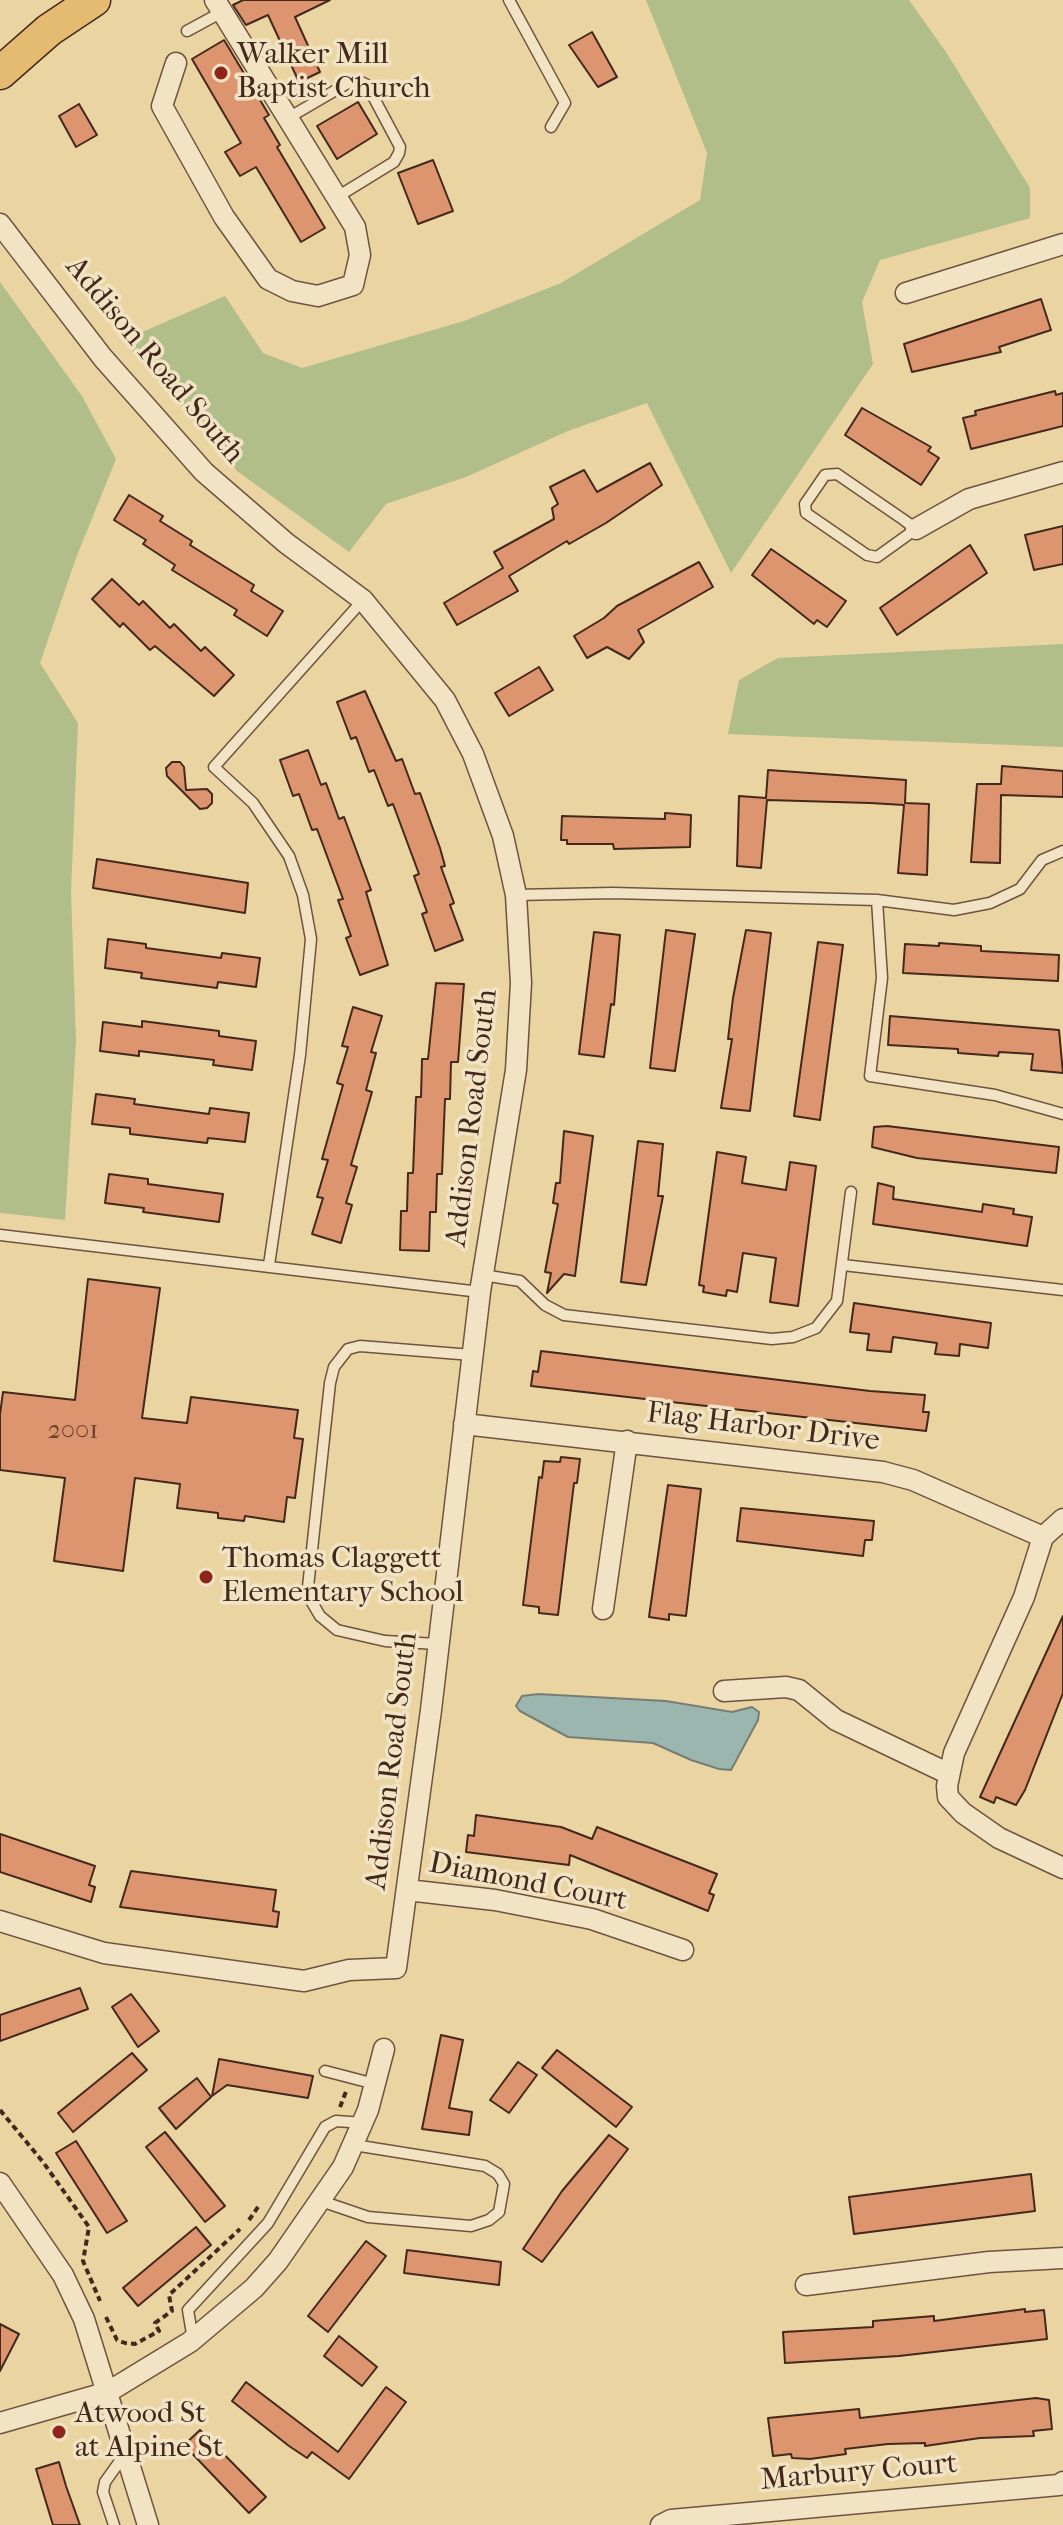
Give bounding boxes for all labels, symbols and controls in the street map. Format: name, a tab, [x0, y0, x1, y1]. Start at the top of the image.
place label: Walker Mill Baptist Church	[237, 38, 431, 108]
marker: Walker Mill Baptist Church	[212, 64, 230, 82]
street label: Addison Road South	[57, 250, 251, 472]
street label: Addison Road South	[439, 987, 507, 1249]
street label: Flag Harbor Drive	[644, 1396, 882, 1460]
house number: 2001	[47, 1416, 99, 1448]
place label: Thomas Claggett Elementary School	[222, 1542, 464, 1612]
marker: Thomas Claggett Elementary School	[197, 1568, 215, 1586]
street label: Addison Road South	[359, 1630, 427, 1892]
street label: Diamond Court	[426, 1846, 630, 1920]
place label: Atwood St at Alpine St	[75, 2397, 224, 2468]
marker: Atwood St at Alpine St	[50, 2423, 68, 2441]
street label: Marbury Court	[759, 2446, 959, 2500]

